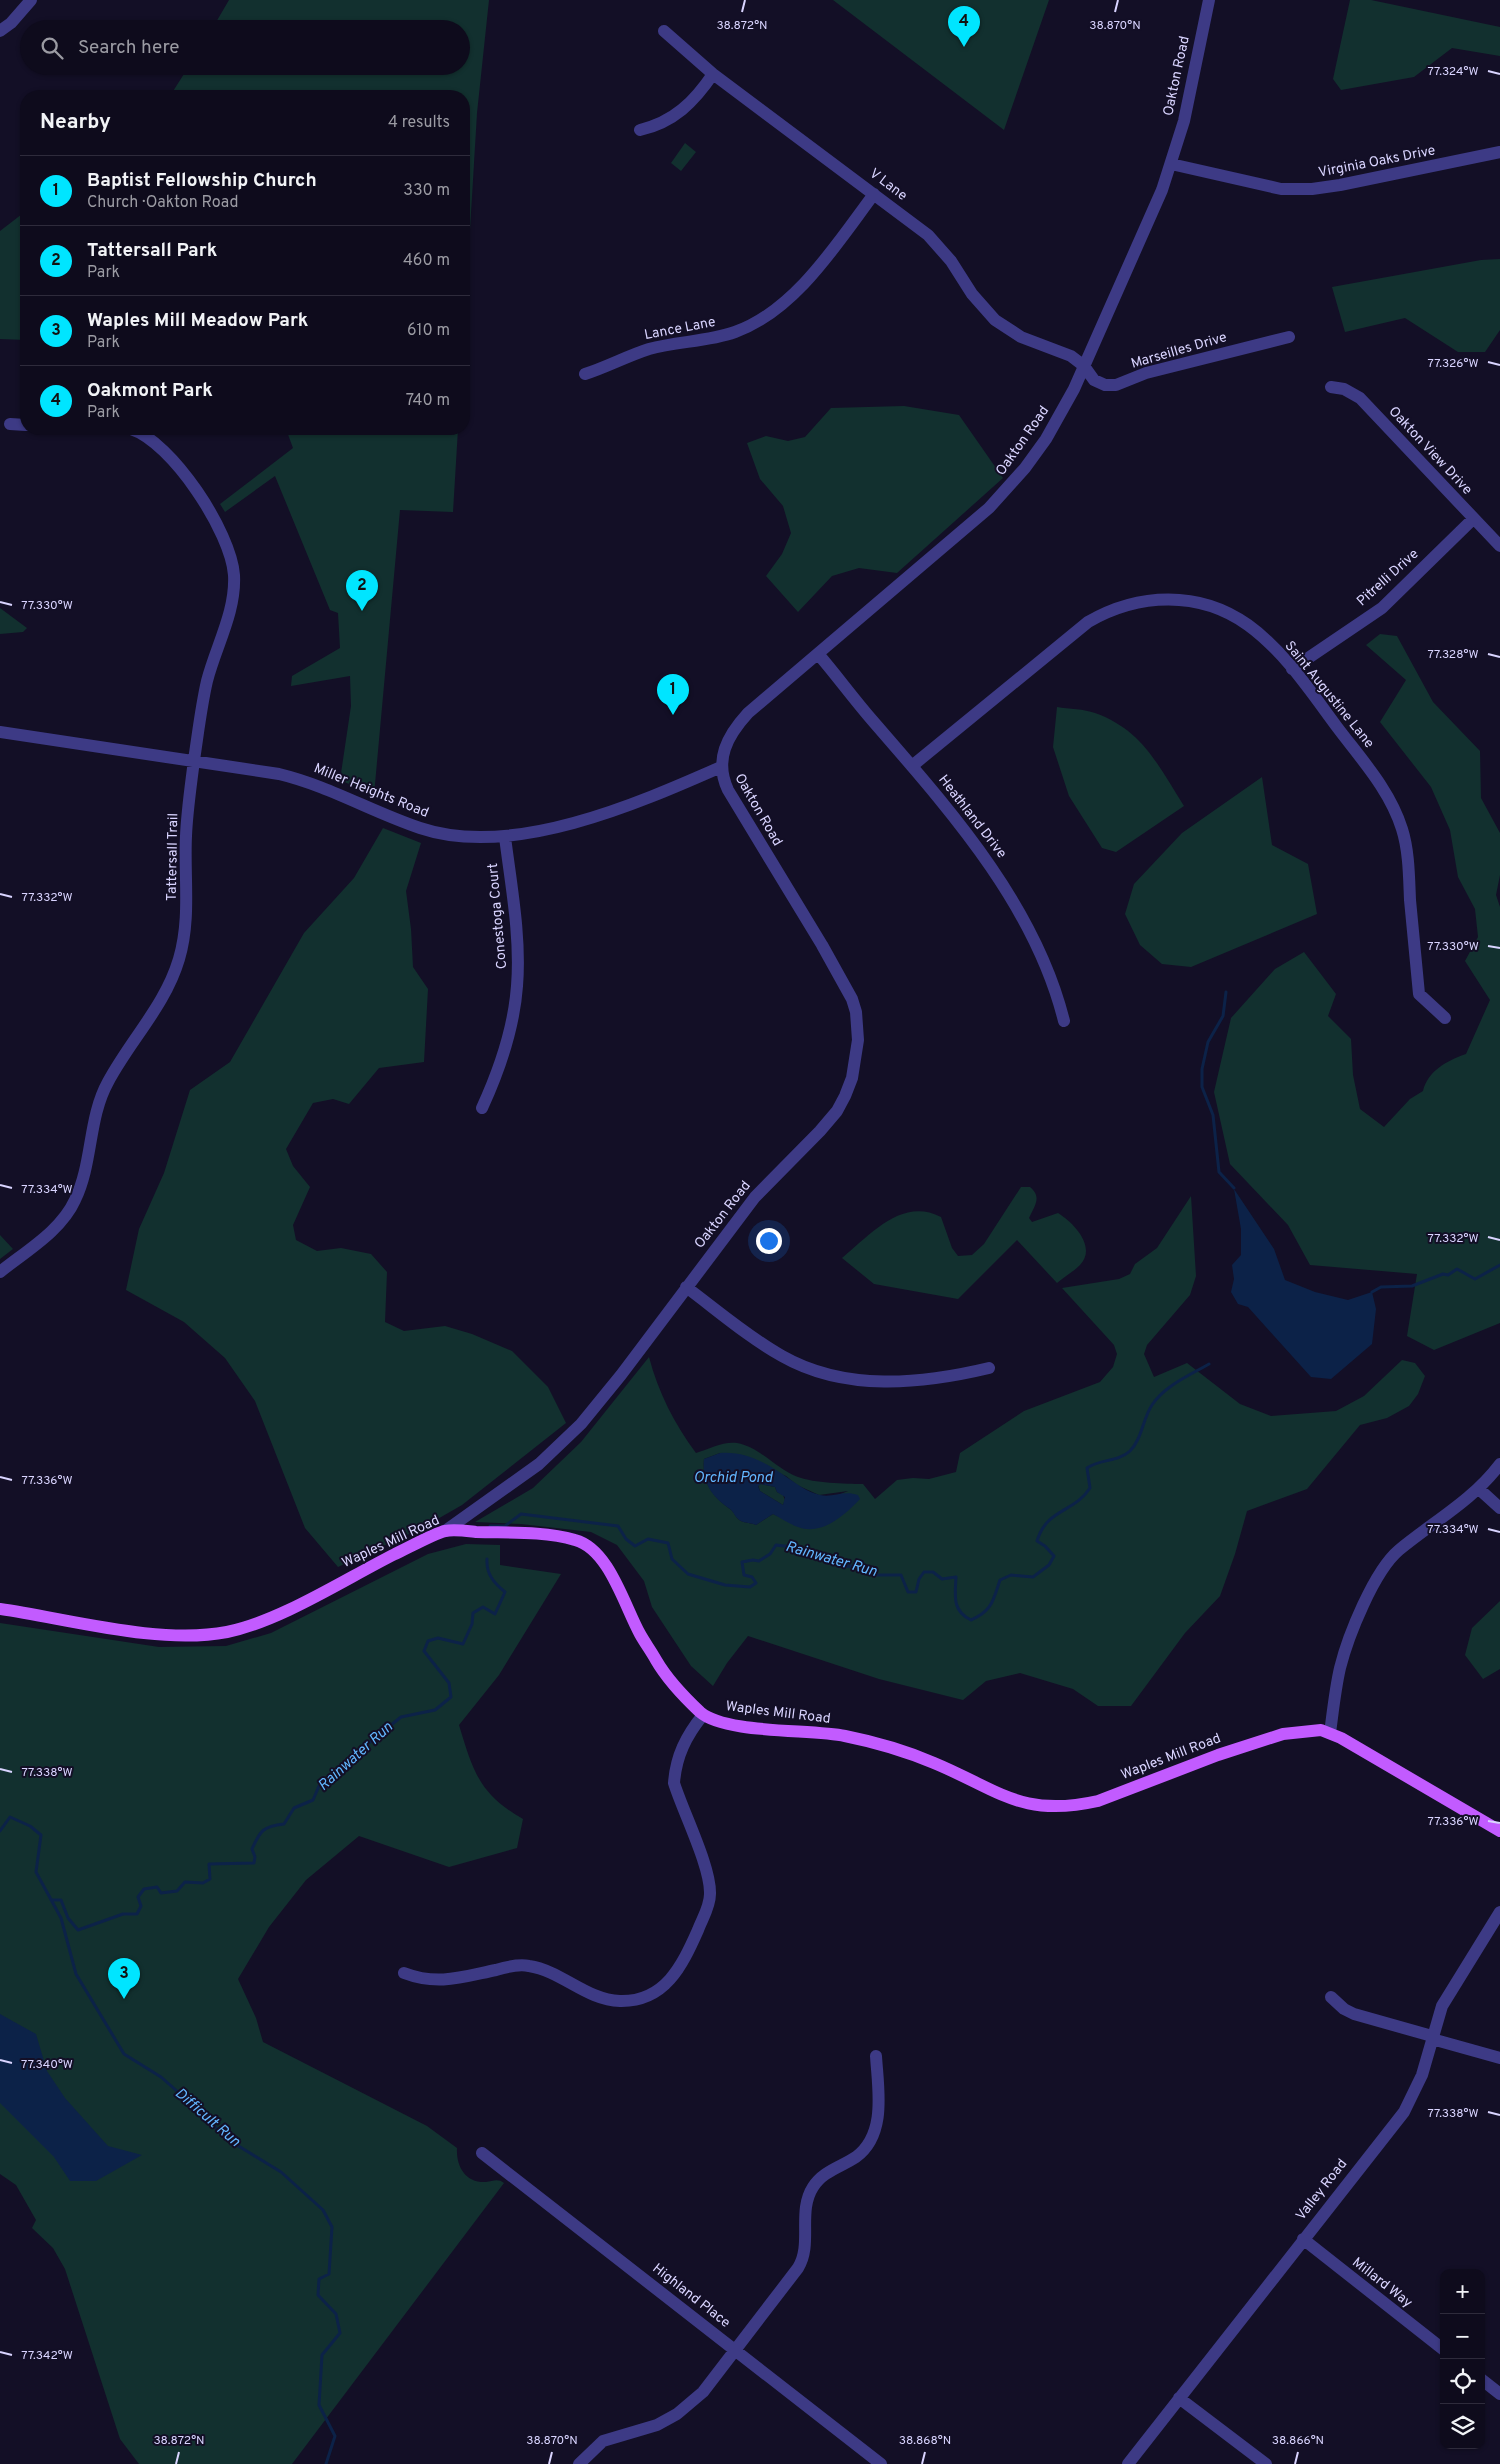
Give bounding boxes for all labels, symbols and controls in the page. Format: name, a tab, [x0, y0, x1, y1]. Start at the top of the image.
pin: 4	[948, 6, 980, 47]
text: 38.872°N	[716, 18, 768, 34]
text: 38.870°N	[1089, 18, 1141, 34]
search box	[20, 20, 470, 75]
icon: search	[38, 34, 66, 62]
street label: Oakton Road	[1160, 35, 1194, 117]
text: Search here	[78, 36, 180, 60]
text: 77.324°W	[1427, 64, 1479, 80]
text: Nearby	[40, 109, 111, 136]
text: 4 results	[388, 113, 450, 133]
street label: Virginia Oaks Drive	[1317, 142, 1437, 182]
street label: V Lane	[866, 165, 910, 205]
text: Baptist Fellowship Church	[87, 169, 317, 193]
text: 1	[53, 181, 59, 201]
text: 330 m	[403, 181, 450, 201]
text: Church · Oakton Road	[87, 193, 239, 213]
text: Tattersall Park	[87, 239, 217, 263]
text: 2	[51, 251, 61, 271]
text: 460 m	[403, 251, 450, 271]
text: Park	[87, 263, 120, 283]
text: Waples Mill Meadow Park	[87, 309, 308, 333]
street label: Lance Lane	[643, 314, 717, 344]
text: 3	[51, 321, 61, 341]
text: 610 m	[407, 321, 450, 341]
street label: Marseilles Drive	[1129, 329, 1229, 373]
text: Park	[87, 333, 120, 353]
text: 77.326°W	[1428, 356, 1478, 372]
text: Oakmont Park	[87, 379, 213, 403]
text: 4	[51, 391, 61, 411]
text: 740 m	[406, 391, 450, 411]
text: Park	[87, 403, 120, 423]
street label: Oakton Road	[993, 403, 1053, 479]
street label: Oakton View Drive	[1385, 403, 1475, 499]
street label: Pitrelli Drive	[1354, 546, 1422, 610]
pin: 2	[346, 570, 378, 611]
text: 77.330°W	[21, 598, 73, 614]
street label: Saint Augustine Lane	[1281, 638, 1377, 752]
text: 77.328°W	[1427, 647, 1479, 663]
pin: 1	[657, 674, 689, 715]
street label: Miller Heights Road	[311, 760, 431, 822]
street label: Oakton Road	[730, 771, 786, 849]
street label: Heathland Drive	[934, 772, 1010, 862]
street label: Tattersall Trail	[164, 813, 182, 901]
street label: Conestoga Court	[485, 862, 511, 970]
text: 77.332°W	[22, 890, 73, 906]
text: 77.330°W	[1427, 939, 1479, 955]
street label: Oakton Road	[691, 1178, 755, 1252]
text: 77.334°W	[21, 1182, 73, 1198]
your location	[756, 1228, 782, 1254]
text: 77.332°W	[1428, 1231, 1479, 1247]
water label: Orchid Pond	[693, 1469, 773, 1488]
text: 77.336°W	[21, 1473, 73, 1489]
street label: Waples Mill Road	[340, 1512, 442, 1572]
text: 77.334°W	[1427, 1522, 1479, 1538]
water label: Rainwater Run	[783, 1538, 879, 1582]
street label: Waples Mill Road	[725, 1698, 831, 1728]
water label: Rainwater Run	[315, 1718, 397, 1796]
street label: Waples Mill Road	[1119, 1730, 1223, 1784]
text: 77.338°W	[21, 1765, 73, 1781]
text: 77.336°W	[1427, 1814, 1479, 1830]
pin: 3	[108, 1958, 140, 1999]
text: 77.340°W	[21, 2057, 73, 2073]
water label: Difficult Run	[170, 2084, 244, 2152]
text: 77.338°W	[1427, 2106, 1479, 2122]
street label: Valley Road	[1293, 2156, 1351, 2224]
street label: Millard Way	[1348, 2254, 1416, 2312]
street label: Highland Place	[649, 2260, 733, 2332]
map controls	[1440, 2269, 1485, 2449]
button: +	[1440, 2269, 1485, 2314]
button: −	[1440, 2314, 1485, 2359]
text: 77.342°W	[21, 2348, 73, 2364]
button: locate	[1440, 2359, 1485, 2404]
button: layers	[1440, 2404, 1485, 2449]
text: 38.872°N	[153, 2433, 205, 2449]
text: 38.870°N	[526, 2433, 578, 2449]
text: 38.868°N	[899, 2433, 951, 2449]
text: 38.866°N	[1272, 2433, 1324, 2449]

